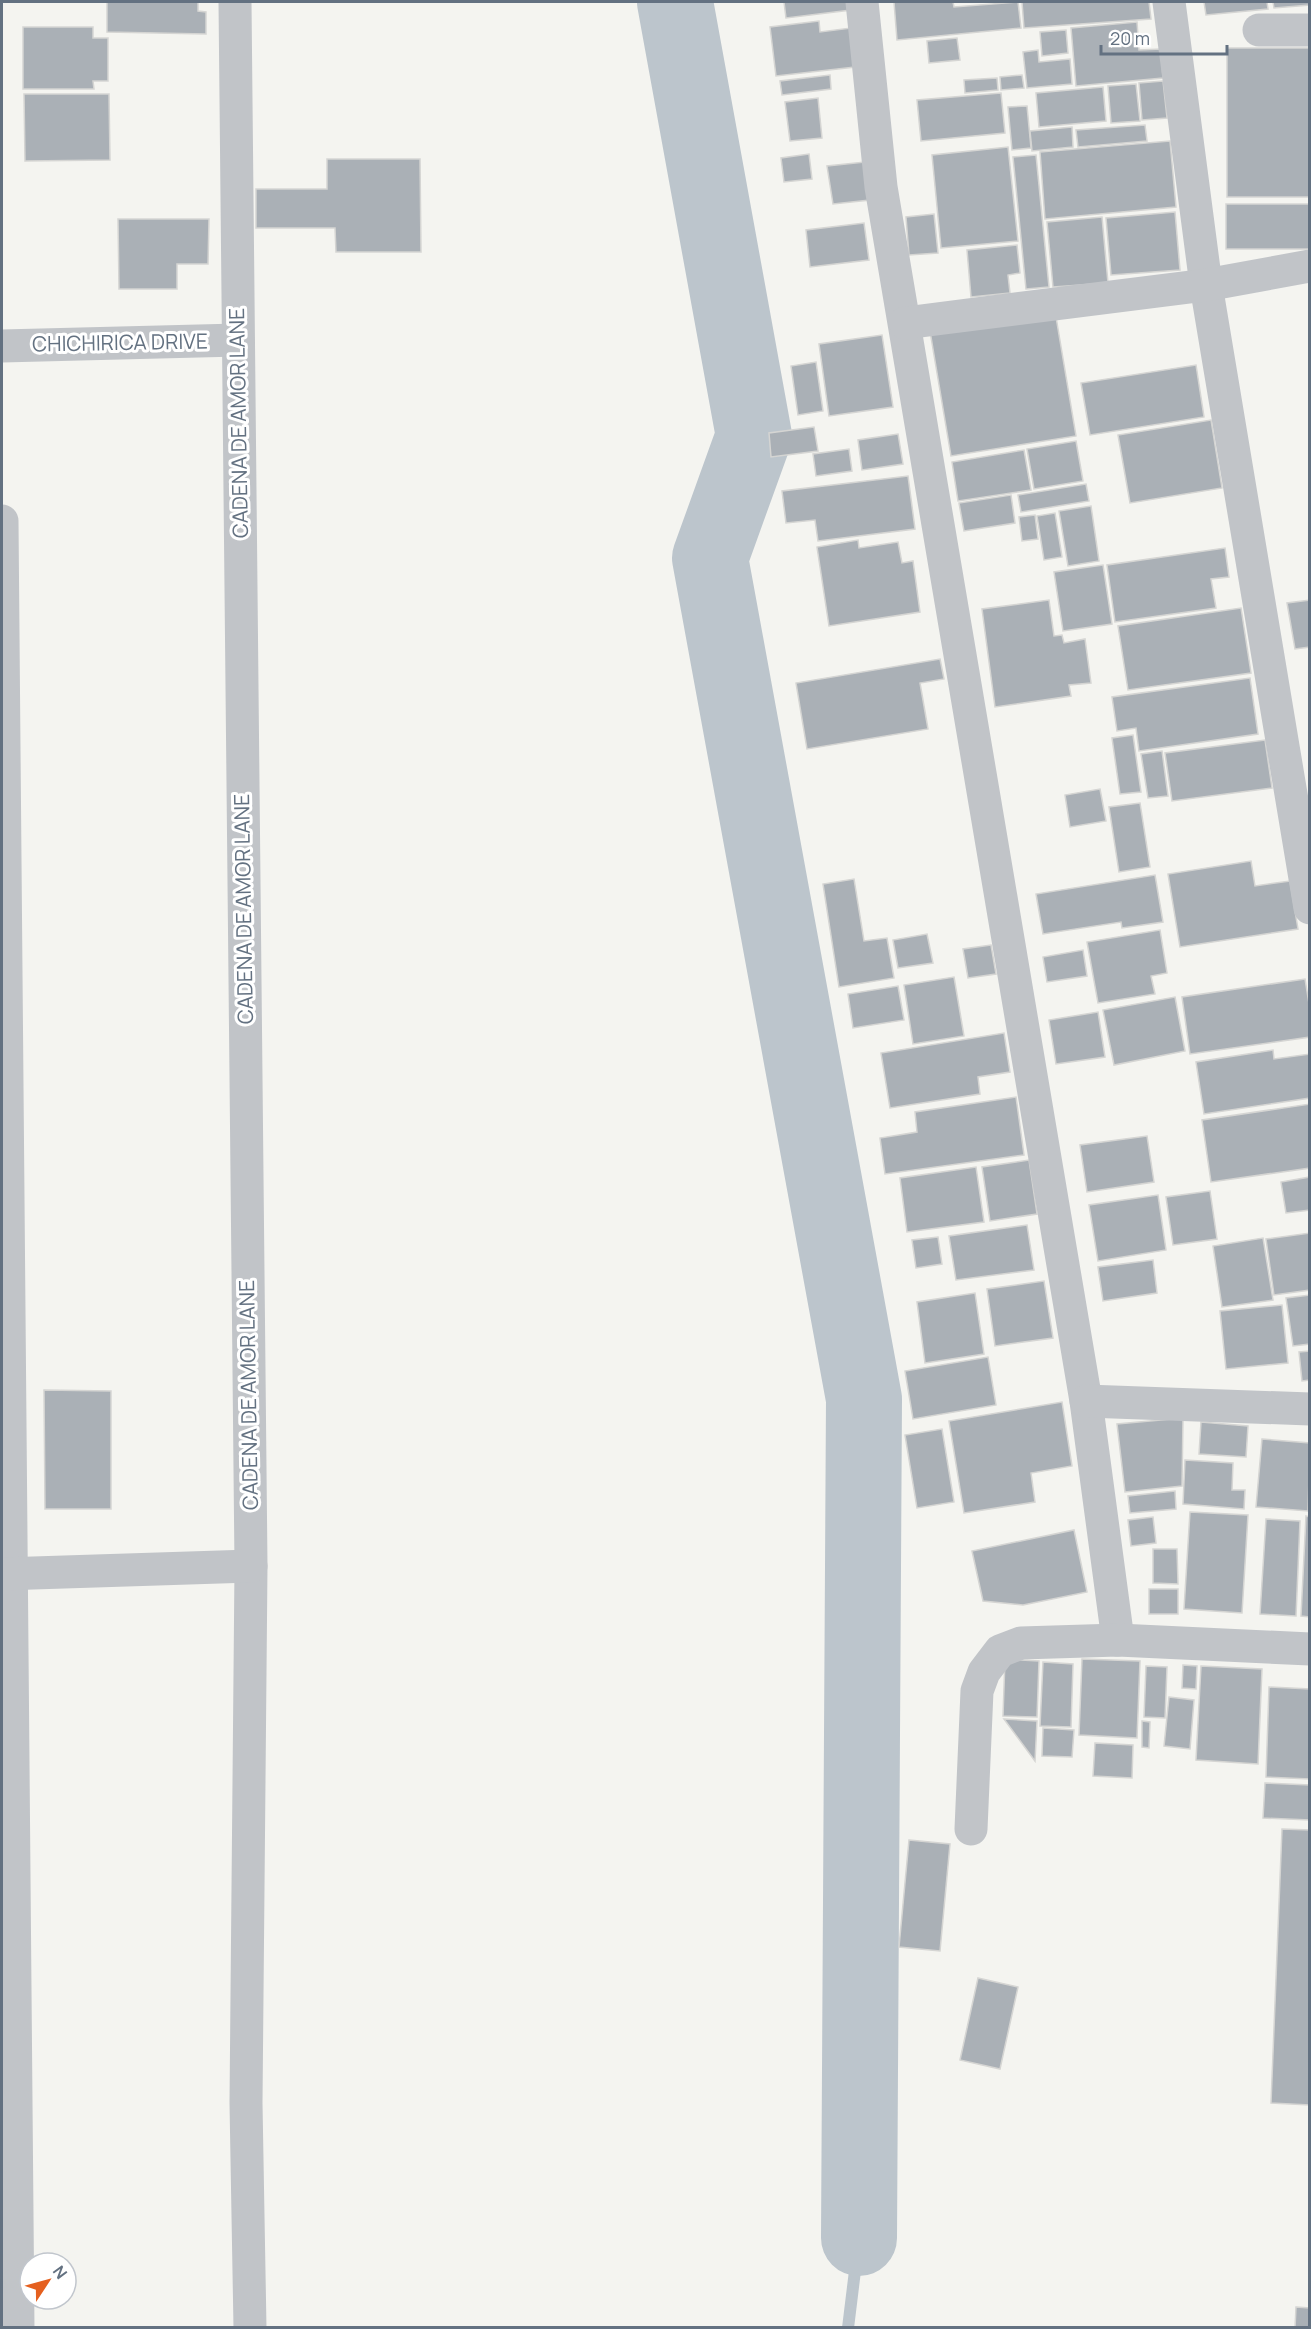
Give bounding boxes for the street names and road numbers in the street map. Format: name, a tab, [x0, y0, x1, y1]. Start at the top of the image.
street label: CADENA DE AMOR LANE	[222, 308, 254, 538]
street label: CHICHIRICA DRIVE	[32, 326, 208, 358]
street label: CADENA DE AMOR LANE	[227, 794, 259, 1024]
street label: CADENA DE AMOR LANE	[232, 1280, 264, 1510]

